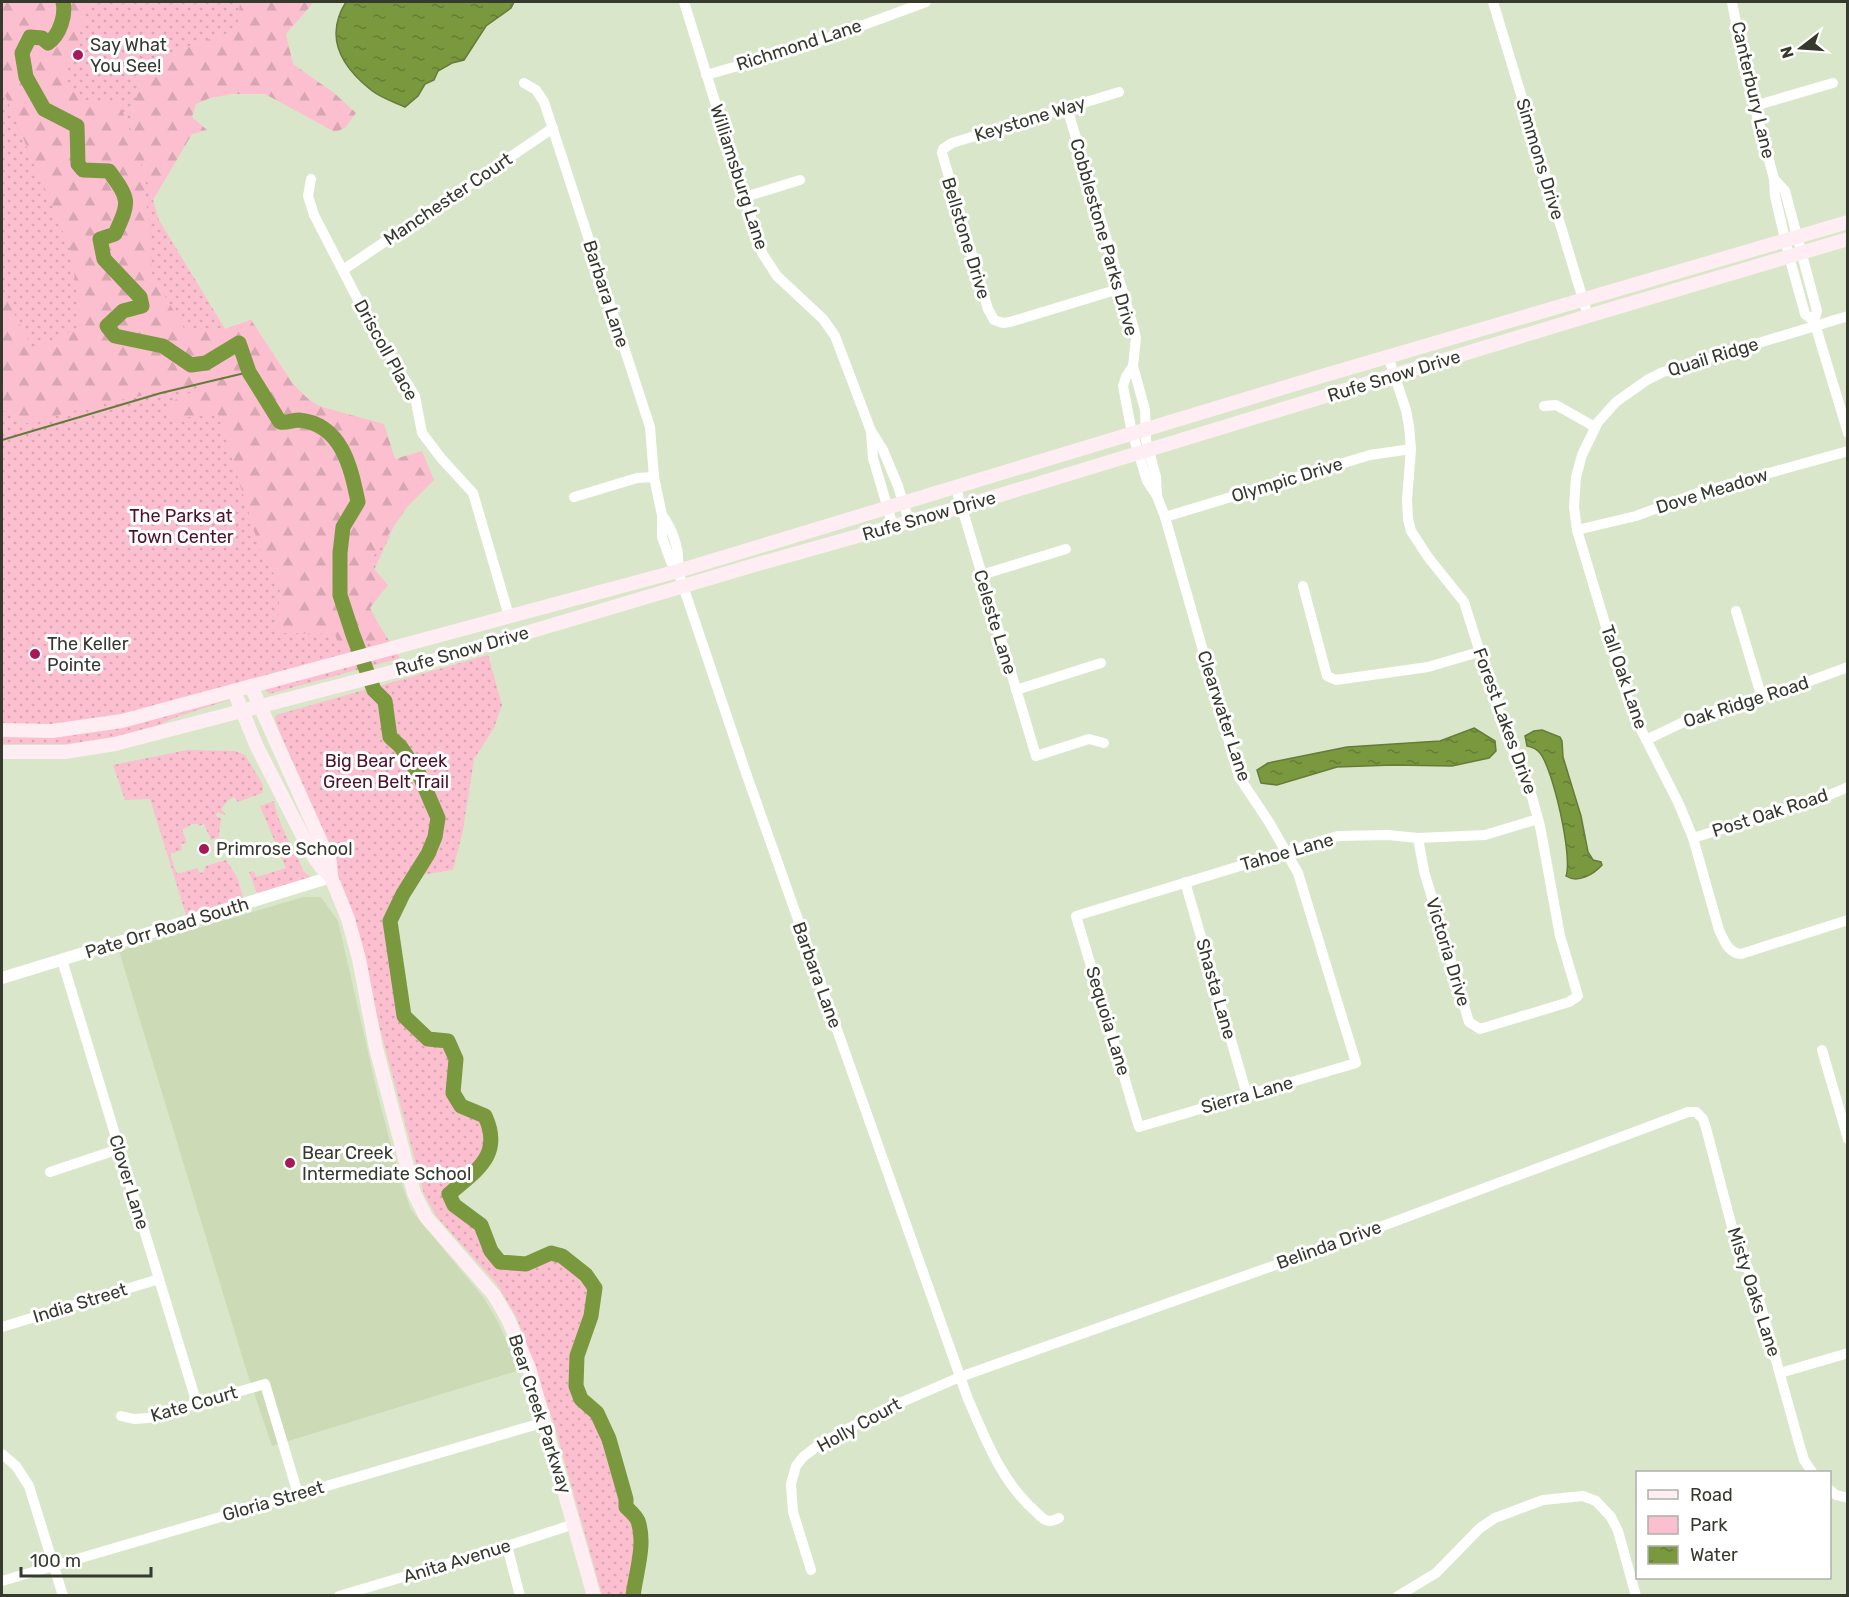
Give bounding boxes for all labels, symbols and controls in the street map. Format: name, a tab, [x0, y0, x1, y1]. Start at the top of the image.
street label: Richmond Lane	[734, 14, 864, 76]
north arrow	[1771, 18, 1831, 78]
street label: Canterbury Lane	[1727, 19, 1779, 161]
place label: Say What You See!	[90, 34, 167, 77]
text: N	[1776, 44, 1798, 61]
marker: Say What You See!	[71, 48, 85, 62]
street label: Keystone Way	[972, 92, 1088, 146]
street label: Simmons Drive	[1511, 96, 1569, 222]
street label: Williamsburg Lane	[705, 102, 773, 252]
street label: Cobblestone Parks Drive	[1065, 136, 1143, 338]
street label: Manchester Court	[380, 148, 516, 250]
street label: Bellstone Drive	[937, 174, 995, 302]
street label: Barbara Lane	[578, 238, 634, 350]
street label: Driscoll Place	[349, 296, 423, 404]
street label: Quail Ridge	[1665, 333, 1761, 381]
street label: Rufe Snow Drive	[1325, 345, 1463, 407]
street label: Olympic Drive	[1229, 453, 1345, 507]
street label: Dove Meadow	[1653, 464, 1771, 518]
street label: Rufe Snow Drive	[860, 486, 998, 546]
park label: The Parks at Town Center	[128, 505, 234, 548]
street label: Celeste Lane	[969, 567, 1021, 677]
street label: Rufe Snow Drive	[393, 621, 531, 681]
street label: Tall Oak Lane	[1596, 622, 1652, 732]
place label: The Keller Pointe	[47, 633, 129, 676]
street label: Forest Lakes Drive	[1468, 645, 1542, 797]
marker: The Keller Pointe	[28, 647, 42, 661]
street label: Clearwater Lane	[1192, 648, 1256, 784]
street label: Oak Ridge Road	[1681, 671, 1811, 733]
park label: Big Bear Creek Green Belt Trail	[323, 750, 449, 793]
street label: Post Oak Road	[1709, 784, 1831, 842]
street label: Tahoe Lane	[1238, 828, 1336, 876]
place label: Primrose School	[216, 838, 353, 860]
marker: Primrose School	[197, 842, 211, 856]
street label: Pate Orr Road South	[82, 893, 252, 963]
street label: Victoria Drive	[1421, 895, 1475, 1009]
street label: Barbara Lane	[788, 919, 846, 1031]
street label: Shasta Lane	[1191, 936, 1241, 1042]
street label: Sequoia Lane	[1081, 964, 1135, 1078]
street label: Sierra Lane	[1199, 1071, 1295, 1119]
street label: Clover Lane	[104, 1132, 154, 1232]
place label: Bear Creek Intermediate School	[302, 1142, 471, 1185]
marker: Bear Creek Intermediate School	[283, 1156, 297, 1170]
street label: Belinda Drive	[1273, 1216, 1385, 1274]
street label: Misty Oaks Lane	[1723, 1225, 1785, 1359]
street label: India Street	[30, 1278, 130, 1328]
street label: Bear Creek Parkway	[504, 1331, 576, 1497]
street label: Kate Court	[148, 1381, 240, 1427]
street label: Holly Court	[813, 1393, 905, 1457]
legend	[1636, 1471, 1831, 1579]
street label: Gloria Street	[220, 1476, 326, 1526]
text: Road	[1690, 1484, 1733, 1506]
text: Park	[1690, 1514, 1728, 1536]
street label: Anita Avenue	[401, 1534, 513, 1588]
scale bar	[21, 1540, 152, 1578]
text: Water	[1690, 1544, 1738, 1566]
text: 100 m	[30, 1550, 81, 1572]

